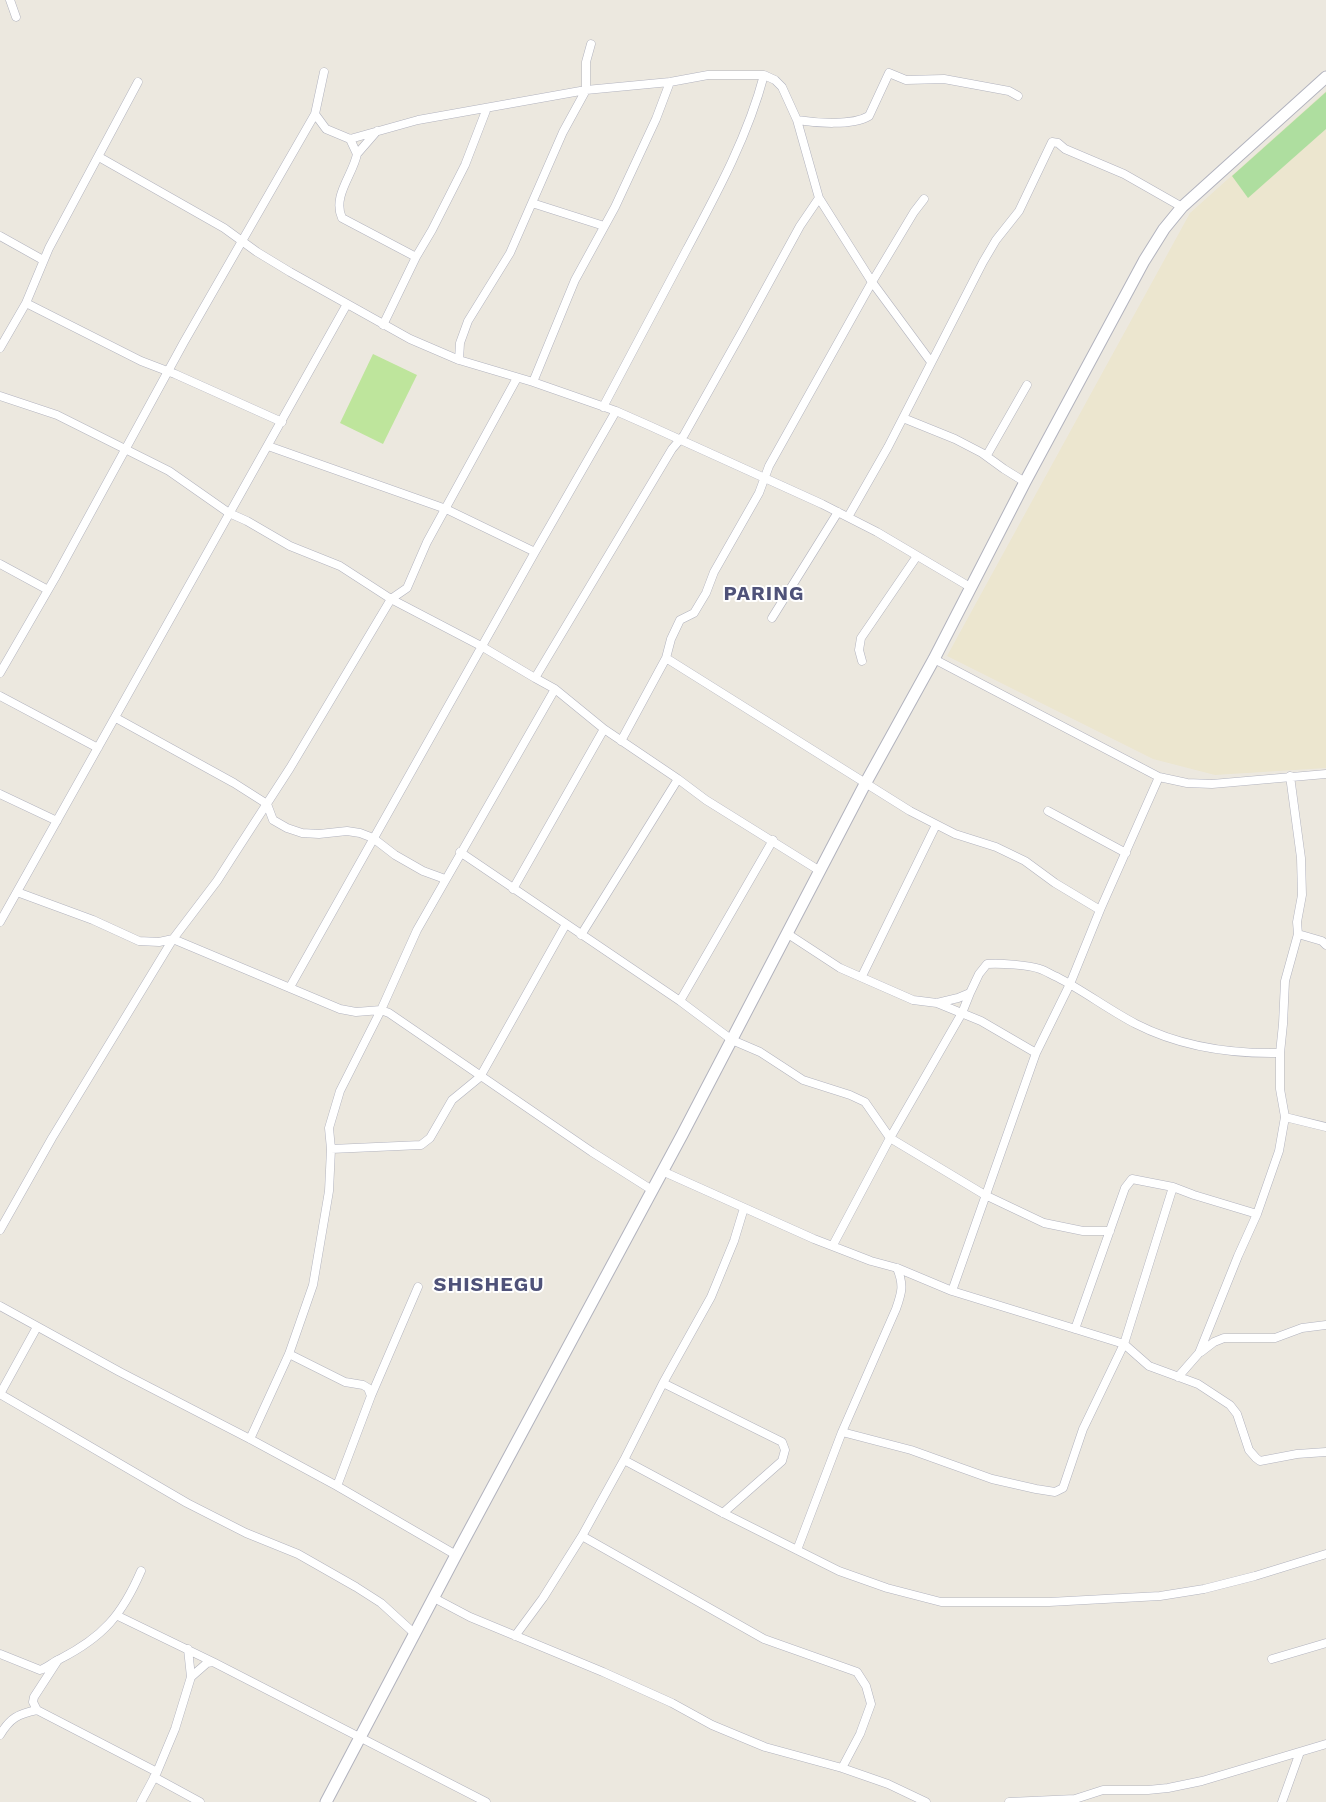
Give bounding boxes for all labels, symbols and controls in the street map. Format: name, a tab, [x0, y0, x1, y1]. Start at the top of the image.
district label: PARING	[723, 582, 805, 606]
district label: SHISHEGU	[433, 1273, 545, 1297]

